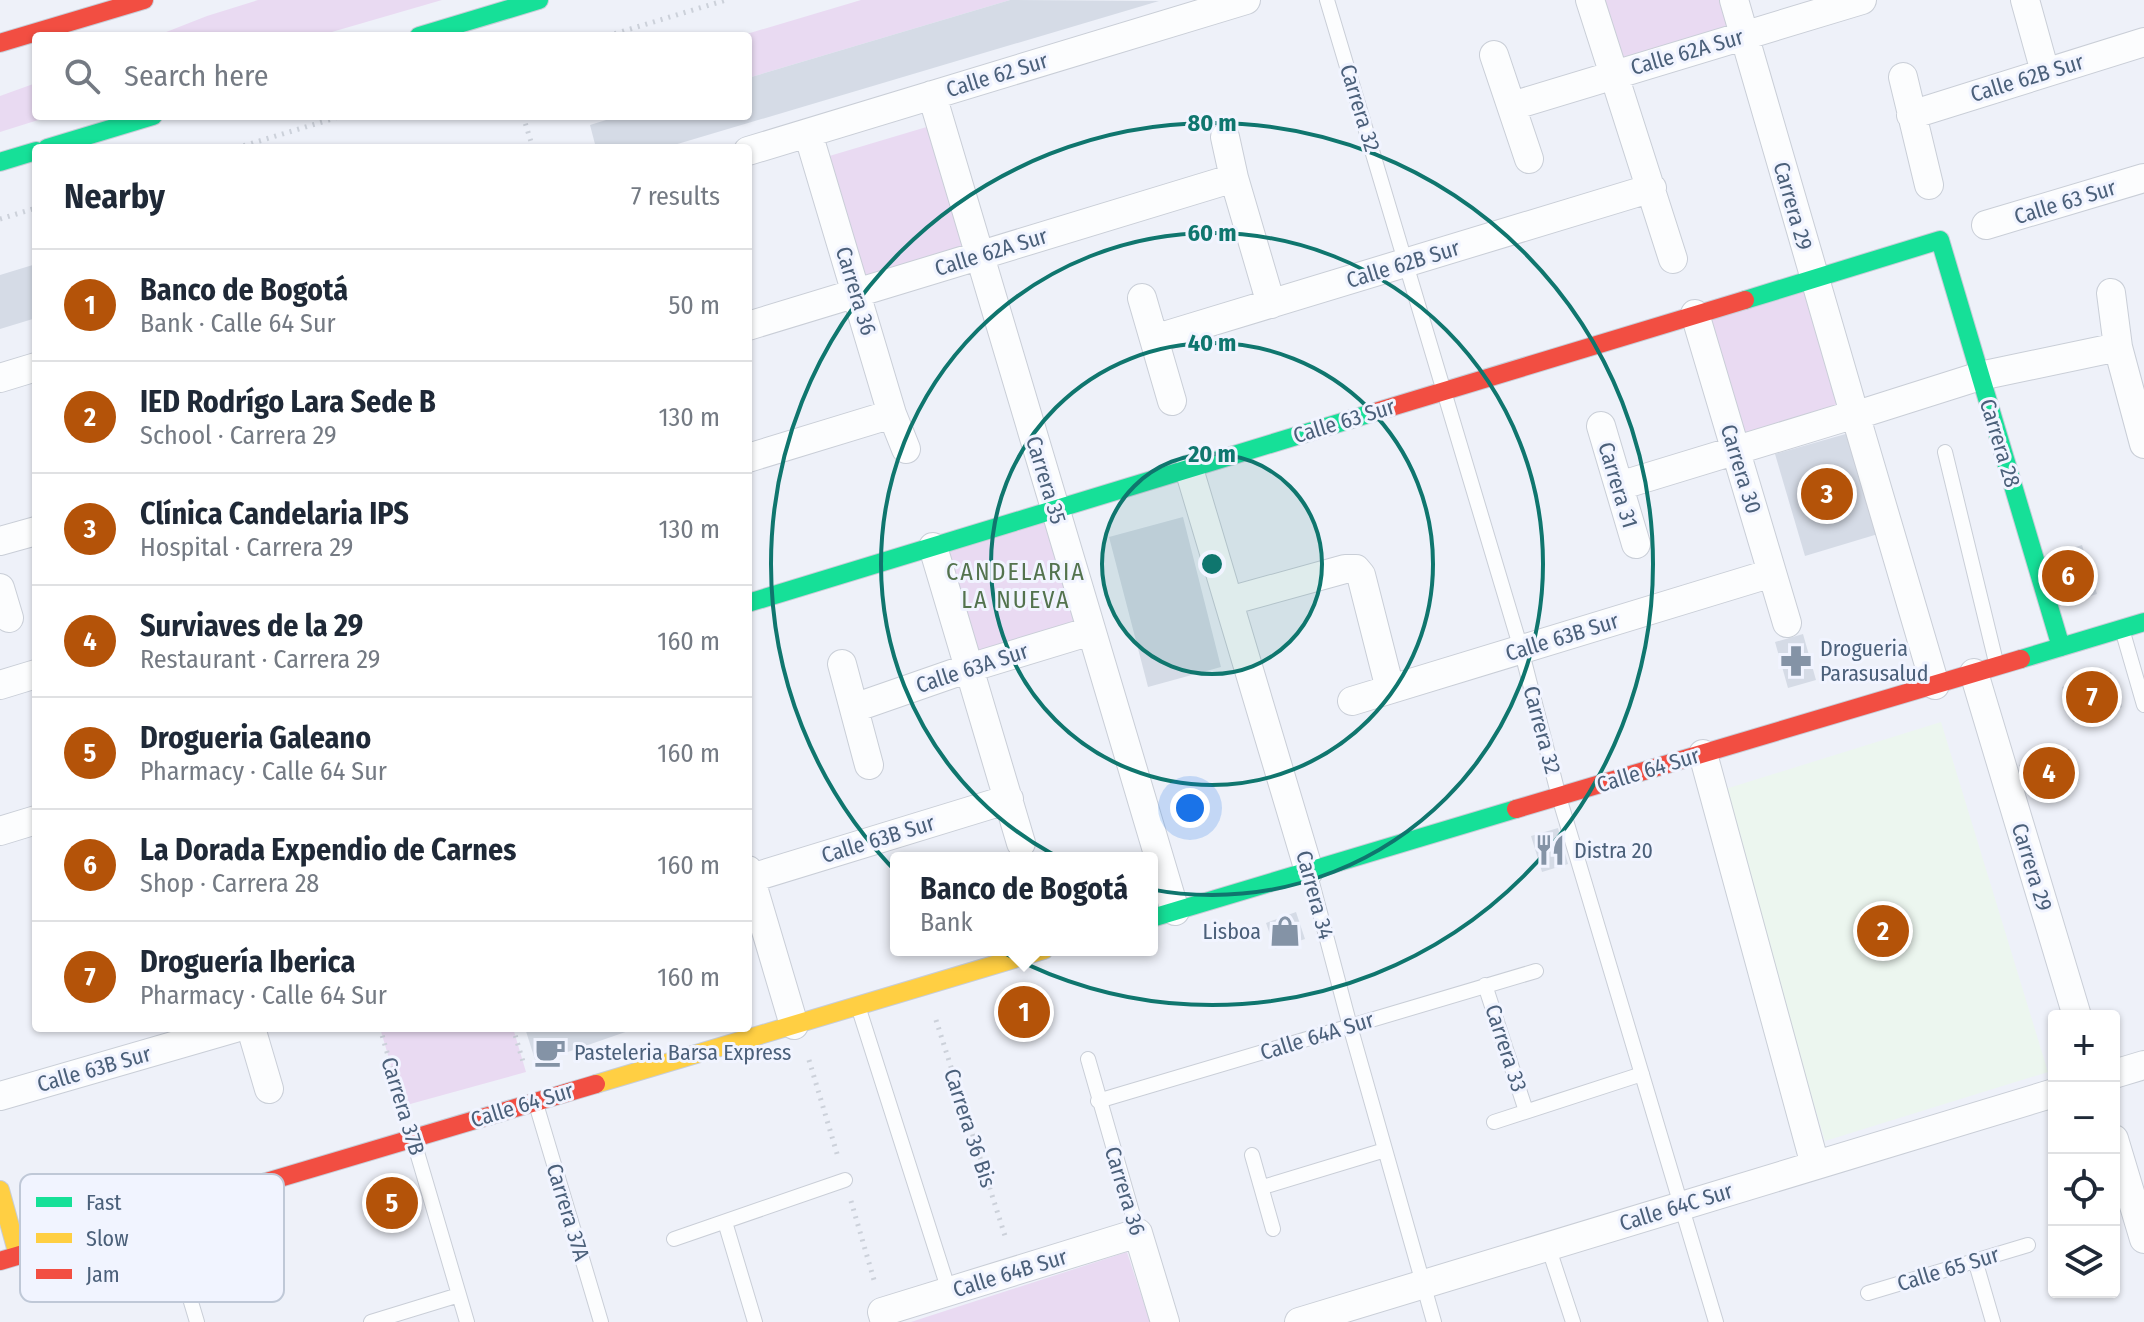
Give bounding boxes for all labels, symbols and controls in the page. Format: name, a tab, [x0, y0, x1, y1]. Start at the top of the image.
street label: Calle 62A Sur	[1627, 23, 1747, 81]
search box	[32, 32, 752, 120]
street label: Calle 62 Sur	[943, 47, 1051, 103]
street label: Calle 62B Sur	[1967, 48, 2087, 108]
icon: search	[60, 54, 104, 98]
text: Search here	[124, 58, 269, 94]
street label: Carrera 32	[1334, 61, 1386, 155]
text: 80 m	[1187, 109, 1237, 137]
street label: Carrera 29	[1768, 159, 1818, 253]
street label: Calle 63 Sur	[2011, 174, 2119, 230]
text: Nearby	[64, 176, 165, 217]
text: 7 results	[631, 181, 720, 212]
text: 60 m	[1188, 219, 1236, 247]
street label: Calle 62A Sur	[931, 222, 1051, 282]
street label: Calle 62B Sur	[1343, 234, 1463, 294]
street label: Carrera 36	[830, 243, 882, 339]
text: Banco de Bogotá	[140, 272, 348, 308]
text: 1	[85, 290, 96, 321]
text: 50 m	[668, 290, 720, 321]
text: Bank · Calle 64 Sur	[140, 308, 336, 339]
text: 40 m	[1188, 329, 1236, 357]
text: IED Rodrígo Lara Sede B	[140, 384, 436, 420]
street label: Calle 63 Sur	[1290, 393, 1398, 449]
street label: Carrera 28	[1974, 396, 2026, 490]
text: 2	[84, 402, 96, 433]
text: 130 m	[658, 402, 720, 433]
text: School · Carrera 29	[140, 420, 337, 451]
street label: Carrera 30	[1715, 421, 1767, 517]
street label: Carrera 35	[1020, 433, 1072, 527]
street label: Carrera 31	[1592, 439, 1644, 531]
text: 20 m	[1187, 440, 1236, 468]
pin: 3	[1801, 464, 1853, 524]
text: Clínica Candelaria IPS	[140, 496, 409, 532]
text: 3	[84, 514, 96, 545]
text: 130 m	[658, 514, 720, 545]
text: Hospital · Carrera 29	[140, 532, 353, 563]
pin: 6	[2042, 546, 2094, 606]
centre of rings	[1198, 550, 1226, 578]
district label: CANDELARIA LA NUEVA	[946, 558, 1086, 614]
street label: Calle 63B Sur	[1502, 607, 1622, 667]
text: Surviaves de la 29	[140, 608, 363, 644]
text: 4	[83, 626, 97, 657]
text: 160 m	[657, 626, 720, 657]
place label: Drogueria Parasusalud	[1820, 635, 1929, 687]
street label: Calle 63A Sur	[912, 637, 1032, 699]
text: Restaurant · Carrera 29	[140, 644, 380, 675]
pharmacy icon: Drogueria Parasusalud	[1779, 644, 1813, 678]
pin: 7	[2066, 667, 2118, 727]
street label: Carrera 32	[1517, 683, 1567, 777]
text: Drogueria Galeano	[140, 720, 371, 756]
text: 5	[84, 738, 96, 769]
text: 160 m	[657, 738, 720, 769]
street label: Calle 64 Sur	[1593, 742, 1703, 798]
pin: 4	[2023, 743, 2075, 803]
text: Pharmacy · Calle 64 Sur	[140, 756, 387, 787]
your location	[1170, 788, 1210, 828]
street label: Calle 63B Sur	[818, 809, 938, 869]
street label: Carrera 29	[2006, 820, 2058, 914]
text: La Dorada Expendio de Carnes	[140, 832, 516, 868]
restaurant icon: Distra 20	[1533, 833, 1567, 867]
place label: Distra 20	[1574, 837, 1653, 864]
street label: Carrera 34	[1290, 848, 1340, 943]
text: 6	[83, 850, 97, 881]
text: 160 m	[657, 850, 720, 881]
popup	[890, 852, 1158, 956]
text: Shop · Carrera 28	[140, 868, 319, 899]
text: Banco de Bogotá	[920, 871, 1128, 907]
pin: 2	[1857, 901, 1909, 961]
text: Bank	[920, 907, 973, 938]
shop icon: Lisboa	[1268, 914, 1302, 948]
place label: Lisboa	[1202, 918, 1261, 945]
text: Droguería Iberica	[140, 944, 355, 980]
text: 7	[84, 962, 96, 993]
text: 160 m	[657, 962, 720, 993]
text: Pharmacy · Calle 64 Sur	[140, 980, 387, 1011]
pin: 1	[998, 982, 1050, 1042]
street label: Carrera 33	[1479, 1001, 1533, 1095]
street label: Calle 64A Sur	[1257, 1006, 1377, 1066]
map controls	[2048, 1010, 2120, 1298]
button: +	[2048, 1010, 2120, 1082]
cafe icon: Pasteleria Barsa Express	[533, 1035, 567, 1069]
place label: Pasteleria Barsa Express	[574, 1039, 791, 1066]
street label: Calle 63B Sur	[34, 1040, 154, 1098]
street label: Carrera 37B	[375, 1054, 431, 1158]
street label: Carrera 36 Bis	[938, 1065, 1002, 1191]
street label: Calle 64 Sur	[467, 1077, 577, 1133]
button: −	[2048, 1082, 2120, 1154]
street label: Carrera 36	[1099, 1143, 1151, 1239]
button: locate	[2048, 1154, 2120, 1226]
street label: Carrera 37A	[540, 1160, 596, 1264]
pin: 5	[366, 1173, 418, 1233]
legend	[20, 1174, 284, 1302]
street label: Calle 64C Sur	[1616, 1177, 1736, 1237]
text: Fast	[86, 1189, 122, 1216]
text: Slow	[86, 1225, 129, 1252]
button: layers	[2048, 1226, 2120, 1298]
street label: Calle 65 Sur	[1894, 1241, 2003, 1297]
street label: Calle 64B Sur	[950, 1243, 1071, 1303]
text: Jam	[86, 1261, 120, 1288]

